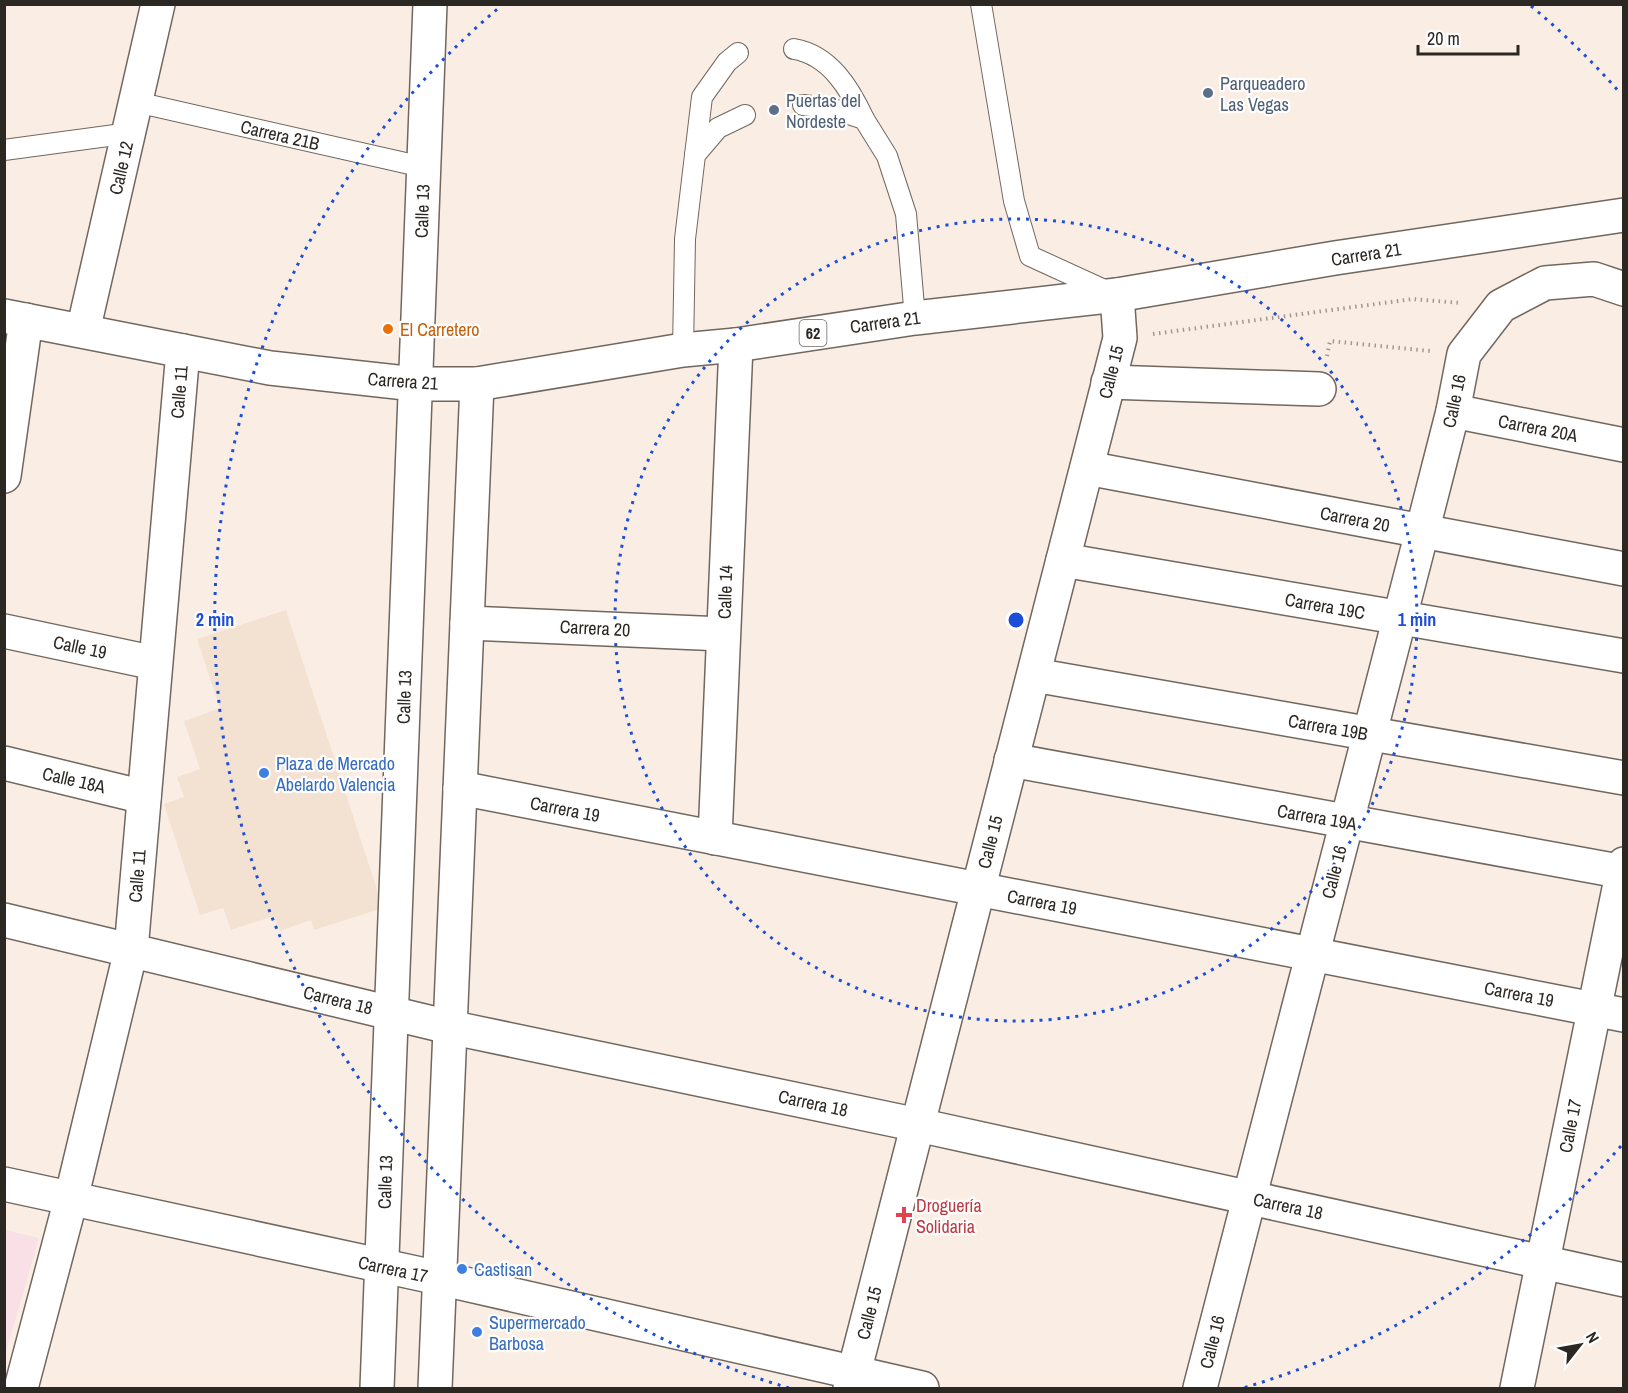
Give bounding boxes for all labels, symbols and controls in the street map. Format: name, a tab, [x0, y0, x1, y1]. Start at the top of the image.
scale bar	[1418, 18, 1518, 56]
text: 20 m	[1427, 26, 1460, 51]
place label: Parqueadero Las Vegas	[1220, 71, 1305, 117]
marker: Parqueadero Las Vegas	[1201, 86, 1215, 100]
place label: Puertas del Nordeste	[786, 88, 861, 134]
marker: Puertas del Nordeste	[767, 103, 781, 117]
street label: Carrera 21B	[238, 114, 322, 156]
street label: Calle 12	[103, 139, 139, 197]
street label: Calle 13	[409, 184, 435, 238]
street label: Carrera 21	[1329, 236, 1404, 272]
street label: Carrera 21	[848, 305, 922, 339]
place label: El Carretero	[400, 317, 480, 342]
road number: 62	[800, 320, 826, 346]
marker: El Carretero	[381, 322, 395, 336]
street label: Calle 15	[1092, 343, 1130, 401]
street label: Calle 11	[164, 364, 194, 420]
street label: Carrera 21	[367, 366, 440, 396]
street label: Calle 16	[1436, 372, 1472, 430]
street label: Carrera 20A	[1496, 408, 1580, 448]
street label: Carrera 20	[1318, 500, 1392, 538]
street label: Calle 14	[712, 565, 738, 619]
street label: Carrera 19C	[1283, 587, 1367, 625]
text: 2 min	[196, 607, 234, 632]
text: 1 min	[1398, 607, 1436, 632]
centre of rings	[1006, 610, 1026, 630]
street label: Carrera 20	[559, 614, 631, 642]
street label: Calle 19	[51, 629, 109, 665]
street label: Calle 13	[391, 670, 417, 724]
street label: Carrera 19B	[1286, 708, 1370, 746]
place label: Plaza de Mercado Abelardo Valencia	[275, 751, 396, 797]
street label: Calle 18A	[40, 761, 108, 799]
marker: Plaza de Mercado Abelardo Valencia	[257, 766, 271, 780]
street label: Carrera 19	[528, 790, 602, 828]
street label: Carrera 19A	[1275, 798, 1359, 836]
street label: Calle 15	[971, 813, 1009, 871]
street label: Calle 16	[1315, 843, 1353, 901]
street label: Calle 11	[122, 848, 152, 904]
street label: Carrera 19	[1005, 883, 1079, 921]
street label: Carrera 19	[1482, 975, 1556, 1013]
street label: Carrera 18	[301, 979, 375, 1021]
street label: Carrera 18	[776, 1083, 850, 1123]
street label: Calle 17	[1553, 1097, 1587, 1155]
street label: Calle 13	[372, 1155, 398, 1209]
street label: Carrera 18	[1251, 1186, 1325, 1226]
place label: Droguería Solidaria	[916, 1193, 982, 1239]
marker: Droguería Solidaria	[897, 1208, 911, 1222]
street label: Carrera 17	[356, 1249, 430, 1289]
place label: Castisan	[474, 1257, 532, 1282]
marker: Castisan	[455, 1262, 469, 1276]
street label: Calle 15	[850, 1284, 888, 1342]
place label: Supermercado Barbosa	[489, 1310, 586, 1356]
street label: Calle 16	[1193, 1313, 1231, 1371]
north arrow	[1550, 1315, 1610, 1375]
marker: Supermercado Barbosa	[470, 1325, 484, 1339]
text: N	[1581, 1328, 1605, 1347]

